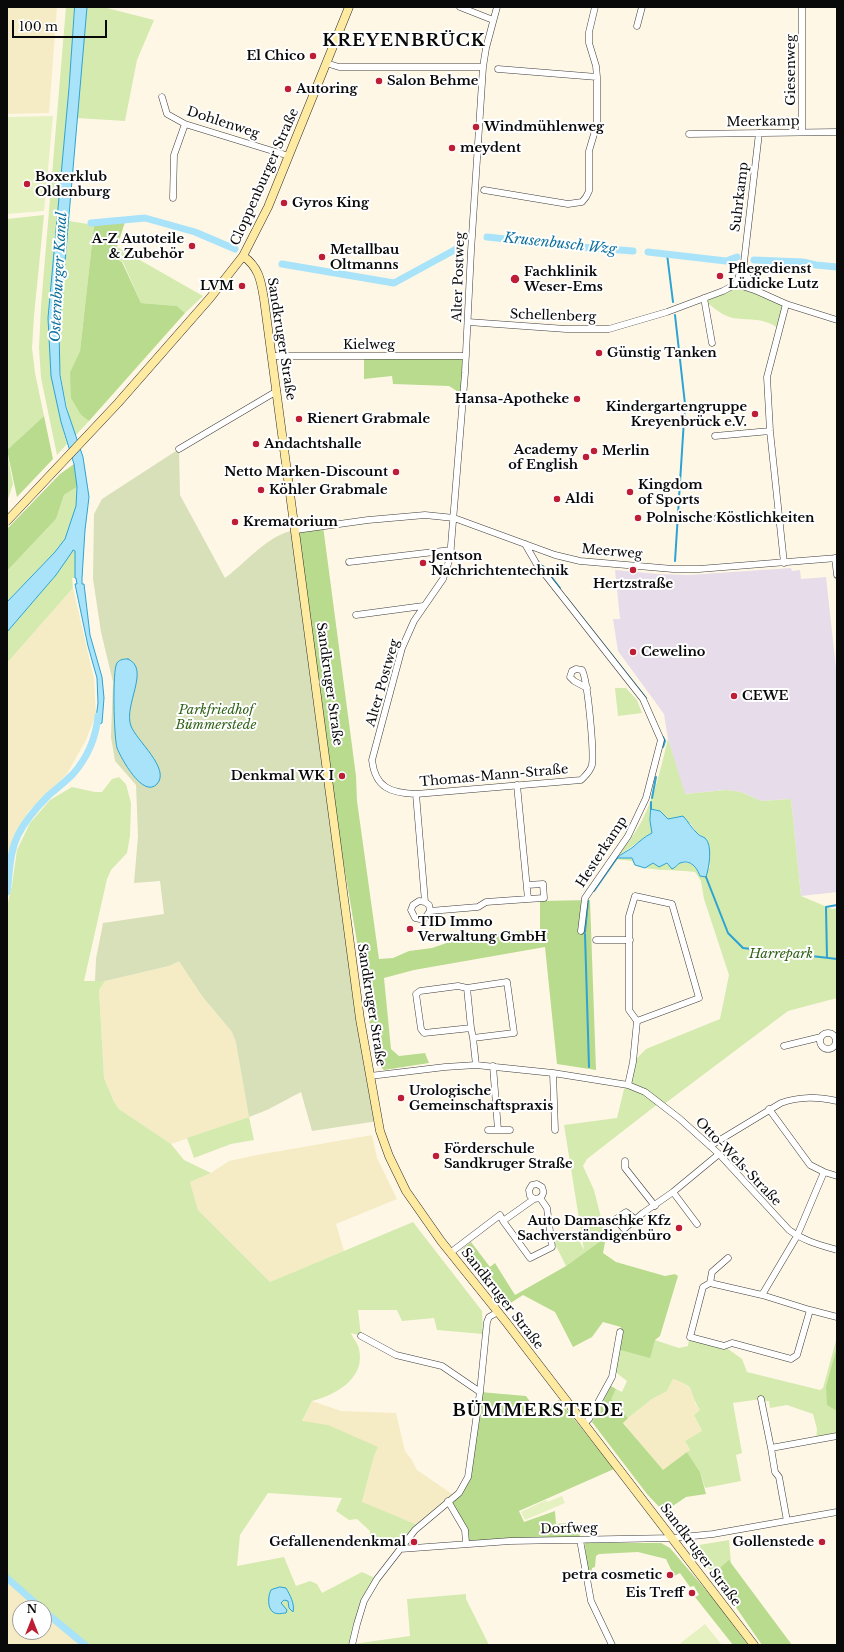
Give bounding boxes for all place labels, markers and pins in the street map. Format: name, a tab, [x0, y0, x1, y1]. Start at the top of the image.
place label: El Chico	[246, 48, 305, 64]
marker: El Chico	[308, 51, 318, 61]
place label: Salon Behme	[387, 73, 478, 89]
marker: Salon Behme	[374, 76, 384, 86]
place label: Autoring	[296, 81, 357, 97]
marker: Autoring	[283, 84, 293, 94]
place label: Windmühlenweg	[484, 119, 604, 135]
marker: Windmühlenweg	[471, 122, 481, 132]
place label: meydent	[460, 140, 521, 156]
marker: meydent	[447, 143, 457, 153]
place label: Boxerklub Oldenburg	[35, 169, 110, 200]
marker: Boxerklub Oldenburg	[22, 179, 32, 189]
place label: Gyros King	[292, 195, 369, 211]
marker: Gyros King	[279, 198, 289, 208]
place label: A-Z Autoteile & Zubehör	[92, 231, 184, 262]
marker: A-Z Autoteile & Zubehör	[187, 241, 197, 251]
place label: Metallbau Oltmanns	[330, 242, 399, 273]
marker: Metallbau Oltmanns	[317, 252, 327, 262]
place label: Pflegedienst Lüdicke Lutz	[728, 261, 819, 292]
place label: Fachklinik Weser-Ems	[524, 264, 603, 295]
marker: Pflegedienst Lüdicke Lutz	[715, 271, 725, 281]
marker: Fachklinik Weser-Ems	[509, 273, 521, 285]
place label: LVM	[200, 278, 234, 294]
marker: LVM	[237, 281, 247, 291]
place label: Günstig Tanken	[607, 345, 717, 361]
marker: Günstig Tanken	[594, 348, 604, 358]
place label: Hansa-Apotheke	[455, 391, 569, 407]
marker: Hansa-Apotheke	[572, 394, 582, 404]
place label: Kindergartengruppe Kreyenbrück e.V.	[606, 399, 747, 430]
marker: Kindergartengruppe Kreyenbrück e.V.	[750, 409, 760, 419]
place label: Rienert Grabmale	[307, 411, 430, 427]
marker: Rienert Grabmale	[294, 414, 304, 424]
place label: Andachtshalle	[264, 436, 362, 452]
marker: Andachtshalle	[251, 439, 261, 449]
place label: Academy of English	[508, 442, 578, 473]
place label: Merlin	[602, 443, 649, 459]
marker: Merlin	[589, 446, 599, 456]
marker: Academy of English	[581, 452, 591, 462]
place label: Netto Marken-Discount	[224, 464, 388, 480]
marker: Netto Marken-Discount	[391, 467, 401, 477]
place label: Kingdom of Sports	[638, 477, 703, 508]
place label: Köhler Grabmale	[269, 482, 387, 498]
marker: Köhler Grabmale	[256, 485, 266, 495]
marker: Kingdom of Sports	[625, 487, 635, 497]
place label: Aldi	[565, 491, 594, 507]
marker: Aldi	[552, 494, 562, 504]
place label: Polnische Köstlichkeiten	[646, 510, 815, 526]
marker: Polnische Köstlichkeiten	[633, 513, 643, 523]
place label: Krematorium	[243, 514, 338, 530]
marker: Krematorium	[230, 517, 240, 527]
place label: Jentson Nachrichtentechnik	[431, 548, 569, 579]
marker: Jentson Nachrichtentechnik	[418, 558, 428, 568]
marker: Hertzstraße	[628, 565, 638, 575]
place label: Hertzstraße	[593, 576, 673, 592]
place label: Cewelino	[641, 644, 705, 660]
marker: Cewelino	[628, 647, 638, 657]
place label: CEWE	[742, 688, 789, 704]
marker: CEWE	[729, 691, 739, 701]
place label: Denkmal WK I	[231, 768, 334, 784]
marker: Denkmal WK I	[337, 771, 347, 781]
place label: TID Immo Verwaltung GmbH	[418, 914, 547, 945]
marker: TID Immo Verwaltung GmbH	[405, 924, 415, 934]
place label: Urologische Gemeinschaftspraxis	[409, 1083, 553, 1114]
marker: Urologische Gemeinschaftspraxis	[396, 1093, 406, 1103]
place label: Förderschule Sandkruger Straße	[444, 1141, 573, 1172]
marker: Förderschule Sandkruger Straße	[431, 1151, 441, 1161]
place label: Auto Damaschke Kfz Sachverständigenbüro	[517, 1213, 671, 1244]
marker: Auto Damaschke Kfz Sachverständigenbüro	[674, 1223, 684, 1233]
place label: Gefallenendenkmal	[269, 1534, 406, 1550]
place label: Gollenstede	[732, 1534, 814, 1550]
marker: Gefallenendenkmal	[409, 1537, 419, 1547]
marker: Gollenstede	[817, 1537, 827, 1547]
place label: petra cosmetic	[562, 1567, 662, 1583]
marker: petra cosmetic	[665, 1570, 675, 1580]
place label: Eis Treff	[625, 1585, 684, 1601]
marker: Eis Treff	[687, 1588, 697, 1598]

